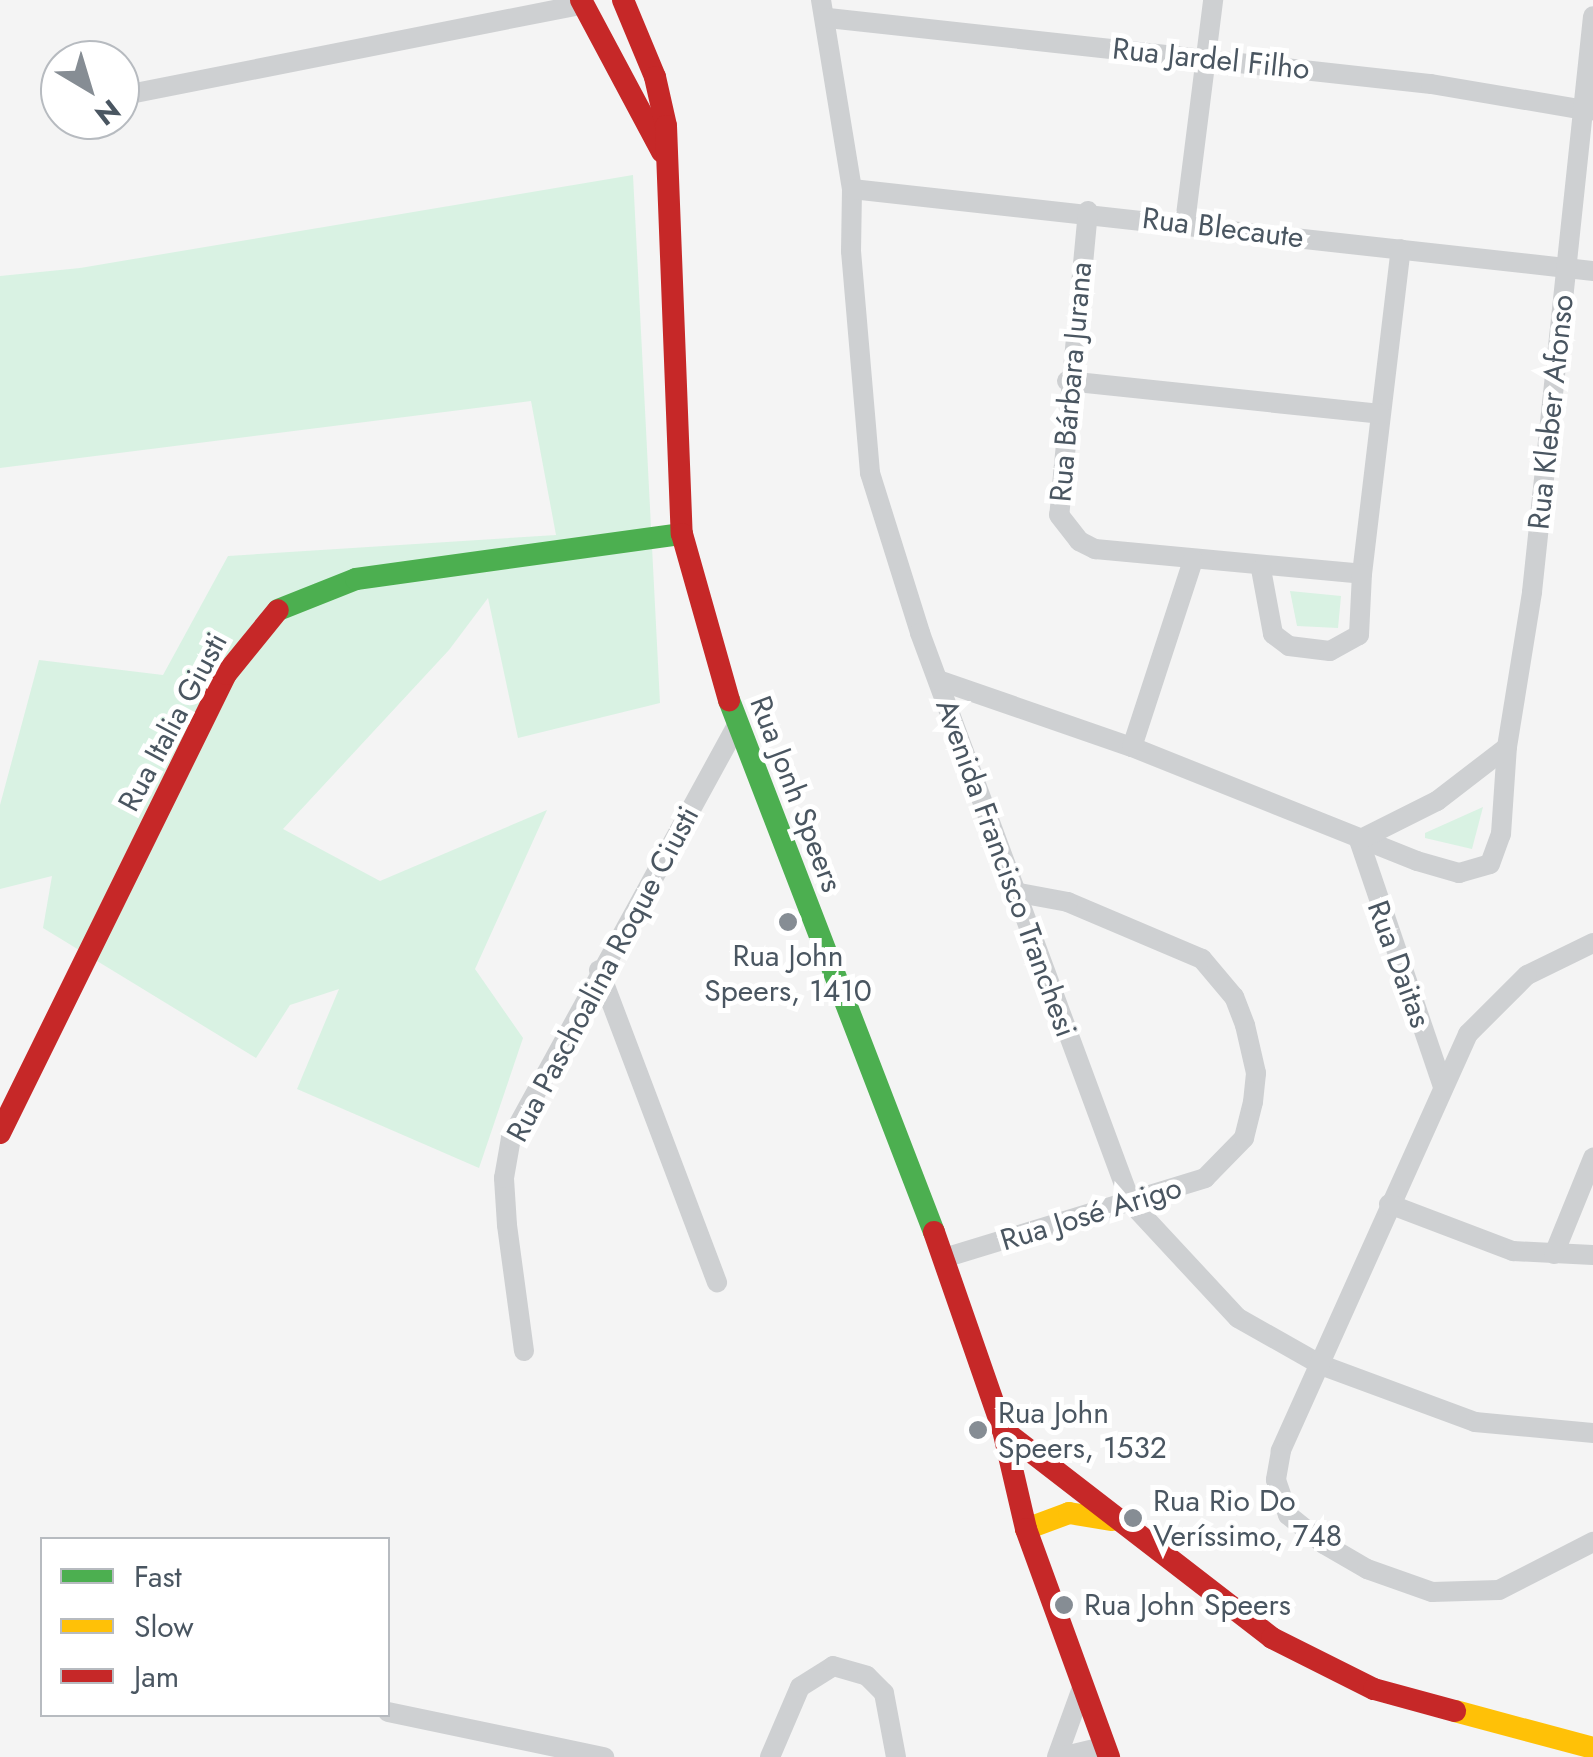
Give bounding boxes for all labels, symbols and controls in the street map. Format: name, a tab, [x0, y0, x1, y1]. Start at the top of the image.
street label: Rua Jardel Filho	[1111, 31, 1311, 87]
north arrow	[40, 40, 140, 140]
text: N	[86, 89, 129, 135]
street label: Rua Blecaute	[1140, 200, 1306, 256]
street label: Rua Bárbara Jurana	[1043, 261, 1099, 503]
street label: Rua Kleber Afonso	[1521, 293, 1581, 531]
street label: Rua Italia Giusti	[111, 627, 235, 817]
street label: Rua Jonh Speers	[742, 691, 850, 897]
street label: Avenida Francisco Tranchesi	[928, 694, 1084, 1042]
street label: Rua Paschoalina Roque Ciusti	[499, 800, 707, 1148]
street label: Rua Daitas	[1359, 896, 1439, 1032]
marker: Rua John Speers, 1410	[777, 911, 799, 933]
place label: Rua John Speers, 1410	[704, 938, 872, 1008]
street label: Rua José Arigo	[996, 1169, 1186, 1259]
place label: Rua John Speers, 1532	[998, 1395, 1167, 1466]
marker: Rua John Speers, 1532	[967, 1419, 989, 1441]
place label: Rua Rio Do Veríssimo, 748	[1153, 1483, 1342, 1554]
marker: Rua Rio Do Veríssimo, 748	[1122, 1507, 1144, 1529]
legend	[40, 1537, 390, 1717]
text: Fast	[134, 1555, 182, 1598]
place label: Rua John Speers	[1084, 1587, 1291, 1623]
marker: Rua John Speers	[1053, 1594, 1075, 1616]
text: Slow	[134, 1605, 194, 1648]
text: Jam	[134, 1655, 179, 1698]

